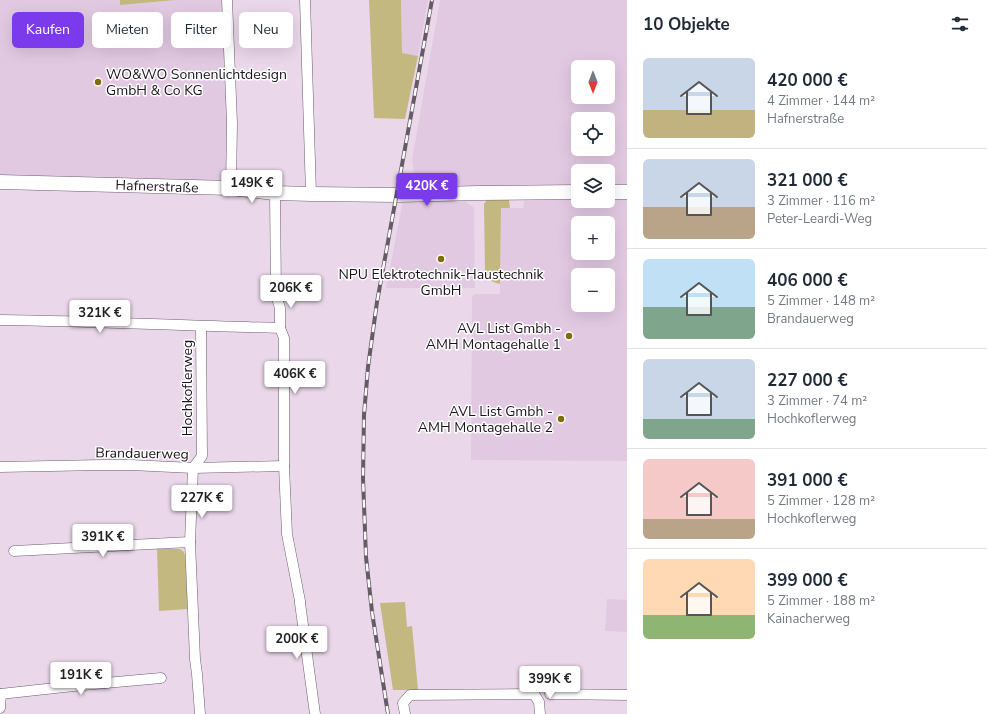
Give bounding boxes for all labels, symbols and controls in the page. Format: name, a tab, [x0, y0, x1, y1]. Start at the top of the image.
chip: Kaufen	[12, 12, 84, 48]
chip: Mieten	[92, 12, 163, 48]
chip: Filter	[171, 12, 231, 48]
chip: Neu	[239, 12, 293, 48]
text: 10 Objekte	[643, 13, 730, 36]
icon: filters	[949, 13, 971, 35]
north arrow	[571, 60, 615, 104]
map controls	[571, 60, 615, 312]
place label: WO&WO Sonnenlichtdesign GmbH & Co KG	[106, 65, 287, 100]
text: 420 000 €	[767, 69, 848, 92]
icon: home	[675, 74, 723, 122]
marker: WO&WO Sonnenlichtdesign GmbH & Co KG	[93, 77, 103, 87]
text: 4 Zimmer · 144 m²	[767, 92, 875, 110]
text: Hafnerstraße	[767, 110, 844, 128]
button: locate	[571, 112, 615, 156]
button: layers	[571, 164, 615, 208]
text: 321 000 €	[767, 169, 848, 192]
pin: 149K €	[219, 170, 285, 204]
pin: 420K €	[394, 173, 460, 207]
text: 149K €	[230, 174, 274, 192]
icon: home	[675, 175, 723, 223]
street label: Hafnerstraße	[115, 176, 199, 197]
text: 420K €	[405, 177, 449, 195]
text: 3 Zimmer · 116 m²	[767, 192, 875, 210]
text: Peter-Leardi-Weg	[767, 210, 872, 228]
button: +	[571, 216, 615, 260]
marker: NPU Elektrotechnik-Haustechnik GmbH	[436, 254, 446, 264]
place label: NPU Elektrotechnik-Haustechnik GmbH	[338, 265, 544, 300]
button: −	[571, 268, 615, 312]
text: 406 000 €	[767, 269, 848, 292]
pin: 206K €	[258, 275, 324, 309]
icon: home	[675, 275, 723, 323]
text: 206K €	[269, 279, 313, 297]
text: 5 Zimmer · 148 m²	[767, 292, 875, 310]
pin: 321K €	[67, 300, 133, 334]
text: 321K €	[78, 304, 122, 322]
text: Brandauerweg	[767, 310, 854, 328]
place label: AVL List Gmbh - AMH Montagehalle 1	[426, 319, 561, 354]
marker: AVL List Gmbh - AMH Montagehalle 1	[564, 331, 574, 341]
street label: Hochkoflerweg	[178, 340, 197, 436]
pin: 406K €	[262, 361, 328, 395]
text: 406K €	[273, 365, 317, 383]
text: 227 000 €	[767, 369, 848, 392]
icon: home	[675, 375, 723, 423]
text: 3 Zimmer · 74 m²	[767, 392, 867, 410]
place label: AVL List Gmbh - AMH Montagehalle 2	[418, 402, 553, 437]
text: Hochkoflerweg	[767, 410, 856, 428]
marker: AVL List Gmbh - AMH Montagehalle 2	[556, 414, 566, 424]
street label: Brandauerweg	[95, 443, 189, 464]
text: 391 000 €	[767, 469, 848, 492]
icon: home	[675, 475, 723, 523]
pin: 227K €	[169, 485, 235, 519]
text: 227K €	[180, 489, 224, 507]
text: 5 Zimmer · 128 m²	[767, 492, 875, 510]
text: Hochkoflerweg	[767, 510, 856, 528]
pin: 391K €	[70, 524, 136, 558]
text: 391K €	[81, 528, 125, 546]
text: 399 000 €	[767, 569, 848, 592]
icon: home	[675, 575, 723, 623]
text: 5 Zimmer · 188 m²	[767, 592, 875, 610]
text: Kainacherweg	[767, 610, 850, 628]
pin: 200K €	[264, 626, 330, 660]
text: 200K €	[275, 630, 319, 648]
pin: 191K €	[48, 662, 114, 696]
text: 191K €	[59, 666, 103, 684]
pin: 399K €	[517, 666, 583, 700]
text: 399K €	[528, 670, 572, 688]

